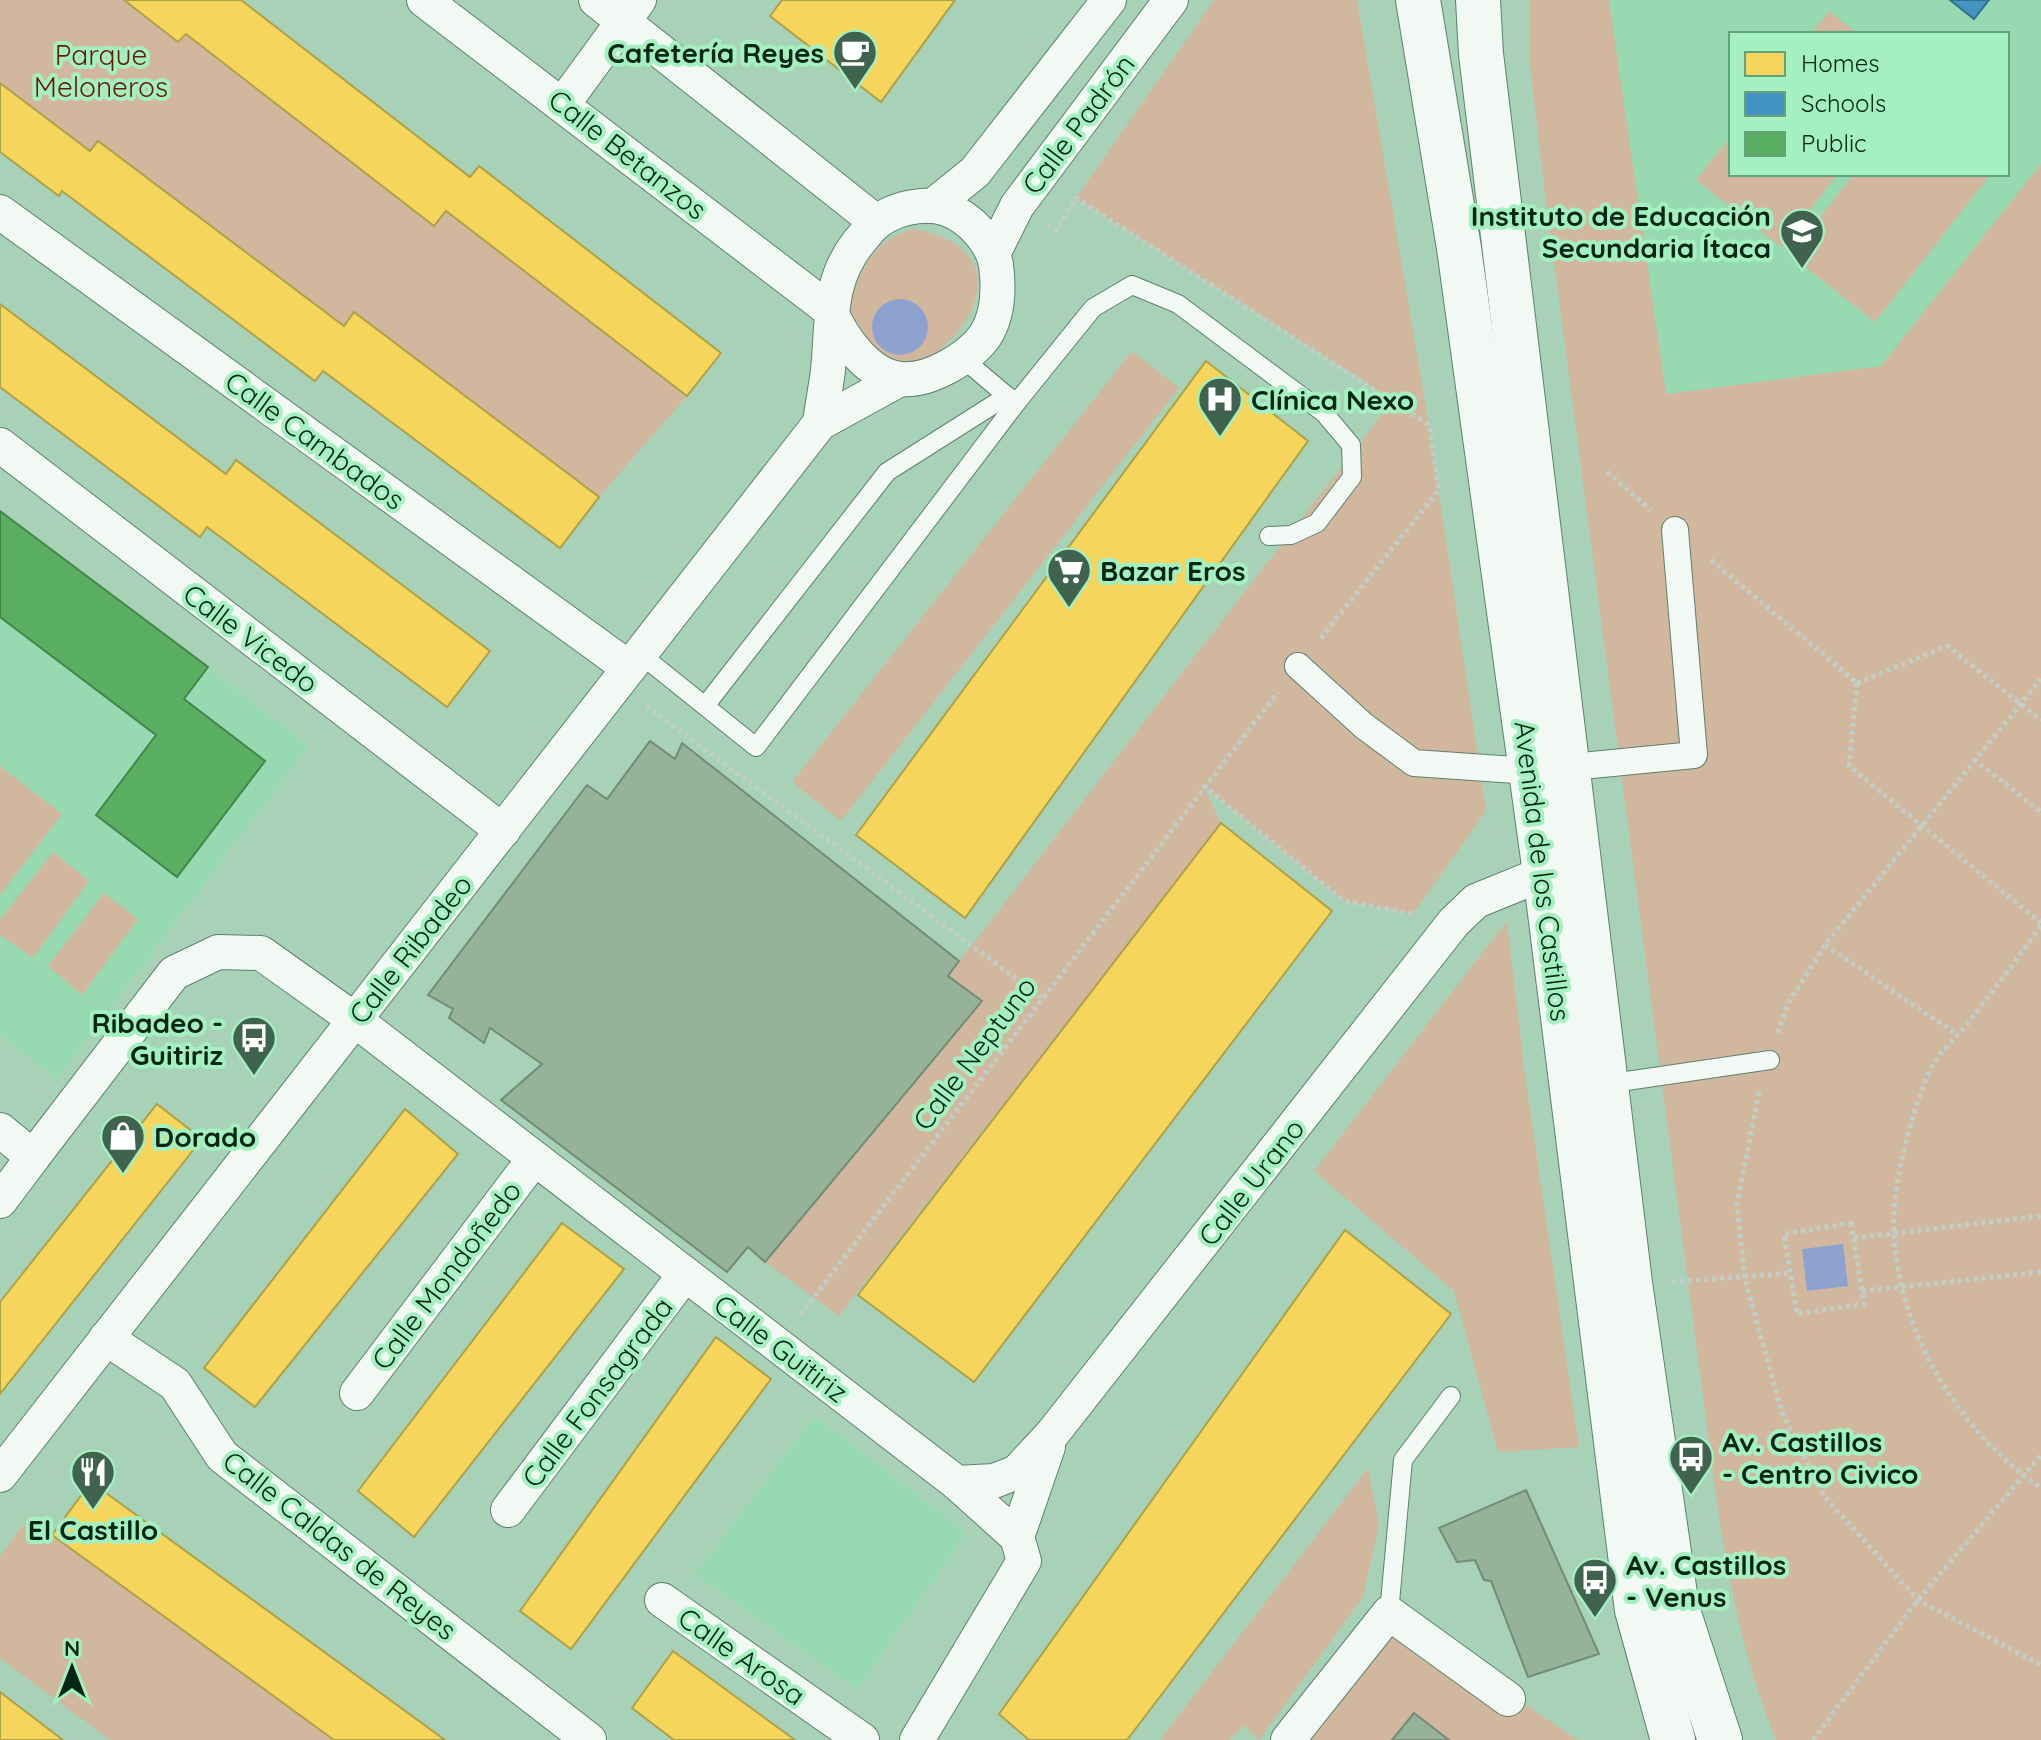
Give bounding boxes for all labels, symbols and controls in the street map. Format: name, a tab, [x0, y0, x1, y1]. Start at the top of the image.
cafe icon: Cafetería Reyes	[831, 28, 879, 91]
legend	[1729, 32, 2009, 176]
place label: Cafetería Reyes	[607, 35, 824, 70]
park label: Parque Meloneros	[34, 37, 168, 104]
street label: Calle Padrón	[1014, 47, 1142, 201]
text: Homes	[1801, 48, 1879, 78]
street label: Calle Betanzos	[542, 81, 714, 227]
text: Schools	[1801, 88, 1886, 118]
text: Public	[1801, 128, 1866, 158]
place label: Instituto de Educación Secundaria Ítaca	[1471, 198, 1771, 265]
school or university icon: Instituto de Educación Secundaria Ítaca	[1778, 207, 1826, 270]
street label: Calle Cambados	[219, 363, 411, 517]
hospital icon: Clínica Nexo	[1196, 375, 1244, 438]
place label: Clínica Nexo	[1251, 382, 1414, 417]
supermarket icon: Bazar Eros	[1045, 546, 1093, 609]
place label: Bazar Eros	[1100, 553, 1246, 588]
street label: Calle Vicedo	[177, 576, 325, 700]
street label: Avenida de los Castillos	[1507, 719, 1579, 1023]
street label: Calle Ribadeo	[341, 867, 479, 1031]
street label: Calle Neptuno	[905, 969, 1043, 1137]
place label: Ribadeo - Guitiriz	[91, 1005, 223, 1072]
bus stop icon: Ribadeo - Guitiriz	[230, 1014, 278, 1077]
street label: Calle Urano	[1190, 1111, 1312, 1253]
shop icon: Dorado	[99, 1112, 147, 1175]
place label: Dorado	[154, 1119, 256, 1154]
street label: Calle Mondoñedo	[364, 1174, 528, 1376]
street label: Calle Guitiriz	[707, 1286, 855, 1410]
street label: Calle Fonsagrada	[514, 1290, 680, 1494]
place label: Av. Castillos - Centro Civico	[1722, 1424, 1919, 1491]
bus stop icon: Av. Castillos - Centro Civico	[1667, 1433, 1715, 1496]
street label: Calle Caldas de Reyes	[216, 1443, 464, 1647]
restaurant icon: El Castillo	[69, 1448, 117, 1511]
place label: El Castillo	[28, 1512, 158, 1547]
place label: Av. Castillos - Venus	[1626, 1547, 1786, 1614]
bus stop icon: Av. Castillos - Venus	[1571, 1556, 1619, 1619]
street label: Calle Arosa	[672, 1600, 812, 1712]
north arrow	[32, 1628, 112, 1708]
text: N	[64, 1634, 80, 1662]

